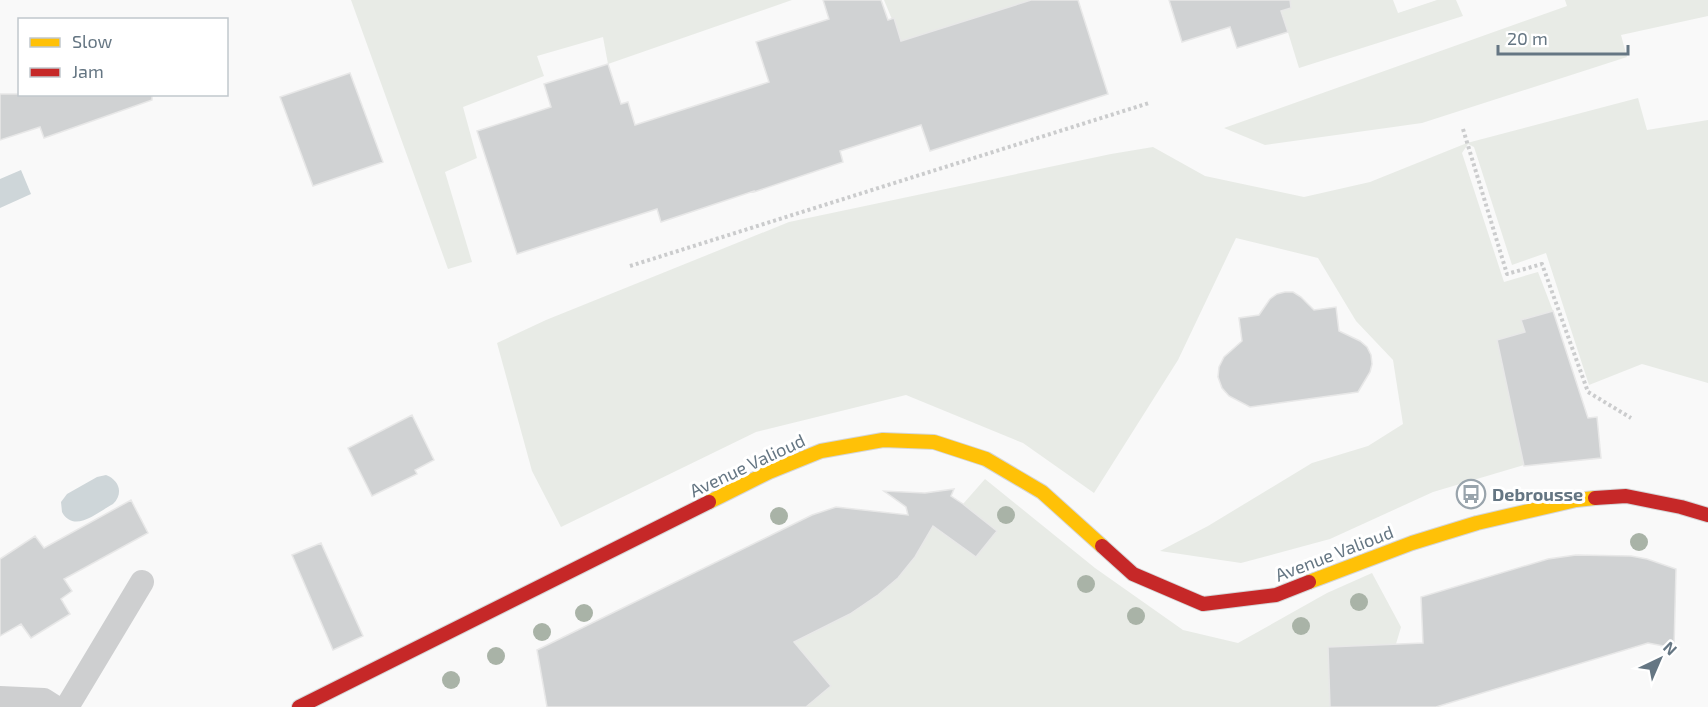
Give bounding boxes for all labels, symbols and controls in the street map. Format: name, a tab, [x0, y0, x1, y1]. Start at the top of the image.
legend	[18, 18, 228, 96]
scale bar	[1498, 18, 1628, 56]
text: 20 m	[1507, 27, 1548, 49]
text: Slow	[72, 30, 113, 52]
text: Jam	[72, 60, 104, 82]
street label: Avenue Valioud	[686, 429, 808, 501]
bus stop icon: Debrousse	[1455, 478, 1487, 510]
place label: Debrousse	[1492, 483, 1583, 505]
street label: Avenue Valioud	[1272, 520, 1396, 586]
north arrow	[1630, 629, 1690, 689]
text: N	[1660, 637, 1682, 659]

